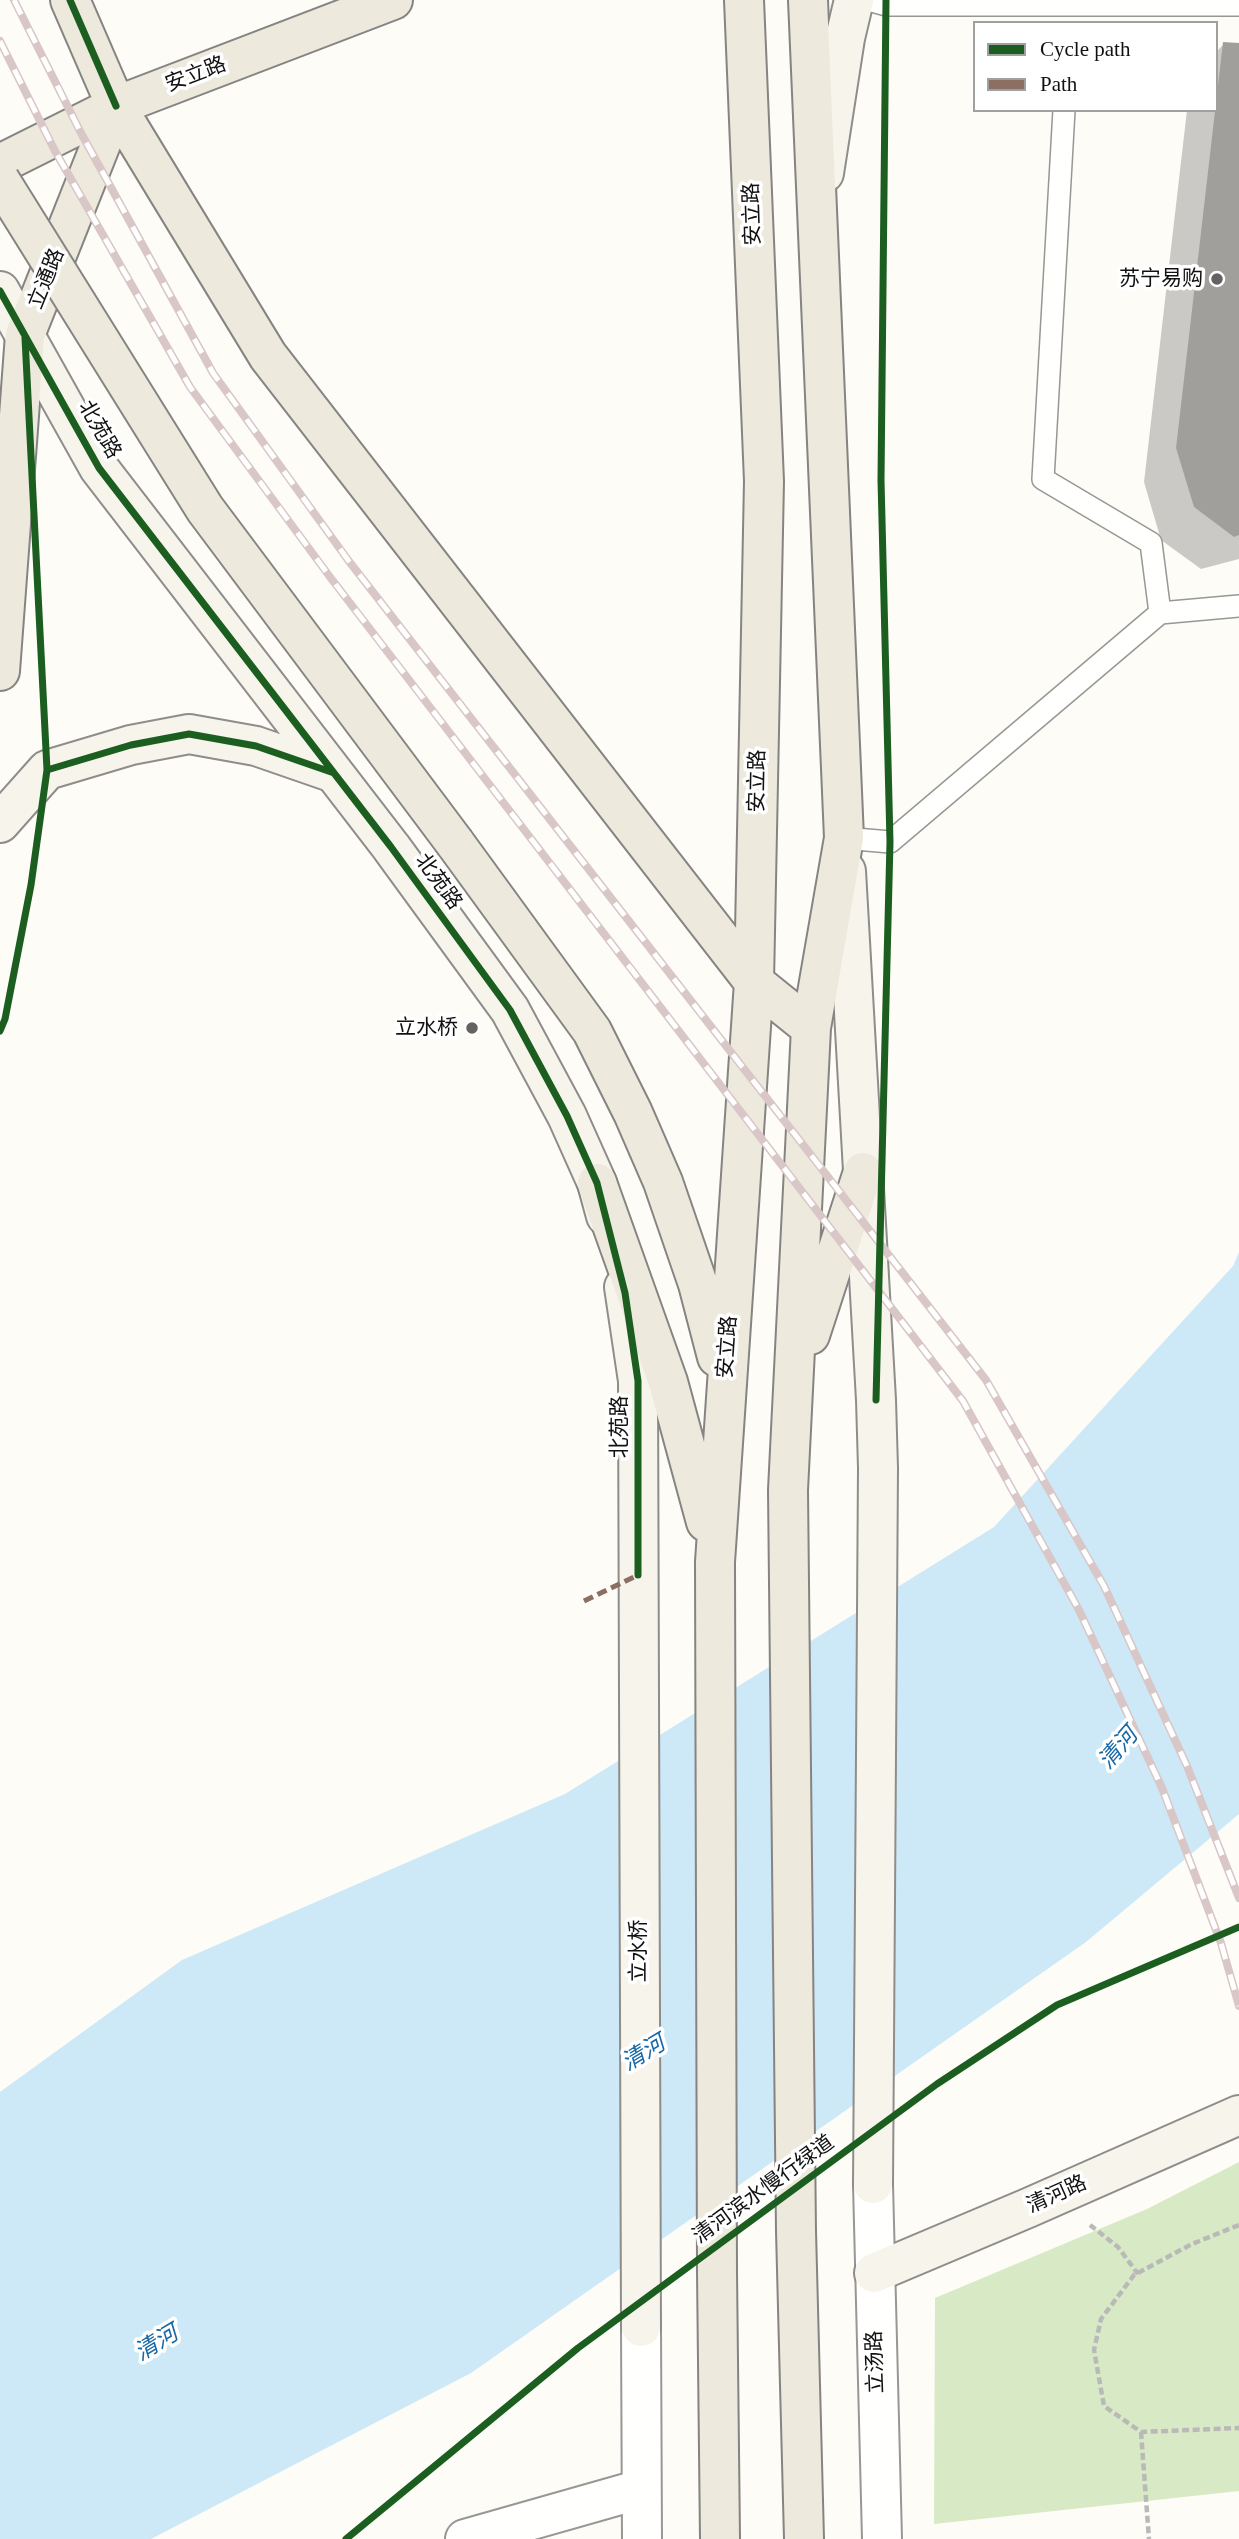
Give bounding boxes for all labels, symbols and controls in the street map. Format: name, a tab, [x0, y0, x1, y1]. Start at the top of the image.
legend	[973, 21, 1218, 112]
text: Cycle path	[1040, 37, 1130, 61]
street label: 安立路	[162, 52, 230, 98]
text: Path	[1040, 72, 1077, 96]
street label: 安立路	[739, 182, 767, 246]
street label: 立通路	[24, 245, 70, 313]
place label: 苏宁易购	[1119, 266, 1203, 292]
marker: 苏宁易购	[1209, 271, 1225, 287]
street label: 北苑路	[72, 396, 126, 464]
street label: 安立路	[745, 749, 771, 813]
street label: 北苑路	[409, 849, 467, 915]
place label: 立水桥	[395, 1015, 458, 1041]
marker: 立水桥	[464, 1020, 480, 1036]
street label: 安立路	[713, 1315, 743, 1379]
street label: 北苑路	[607, 1396, 633, 1458]
water label: 清河	[1093, 1723, 1145, 1775]
street label: 立水桥	[626, 1920, 652, 1982]
water label: 清河	[617, 2030, 671, 2078]
street label: 清河滨水慢行绿道	[689, 2130, 839, 2250]
street label: 清河路	[1023, 2171, 1091, 2219]
water label: 清河	[130, 2320, 184, 2368]
street label: 立汤路	[862, 2330, 890, 2394]

